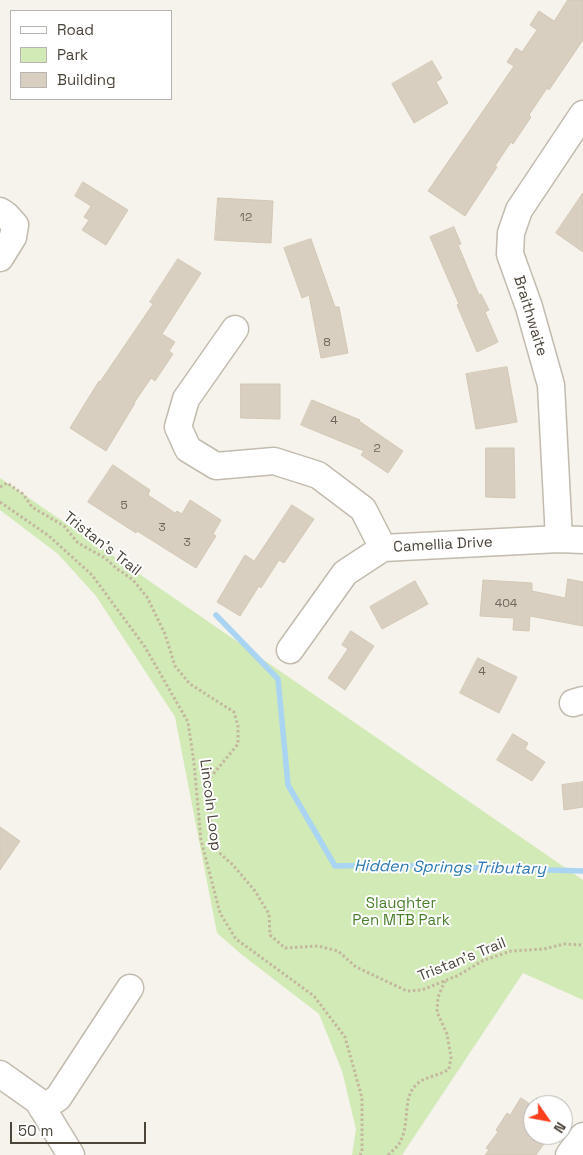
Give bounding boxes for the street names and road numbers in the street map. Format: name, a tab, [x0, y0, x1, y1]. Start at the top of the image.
street label: Braithwaite	[509, 274, 551, 358]
street label: Tristan's Trail	[60, 508, 144, 580]
street label: Camellia Drive	[393, 533, 493, 557]
street label: Lincoln Loop	[195, 758, 225, 852]
street label: Tristan's Trail	[415, 934, 509, 986]

